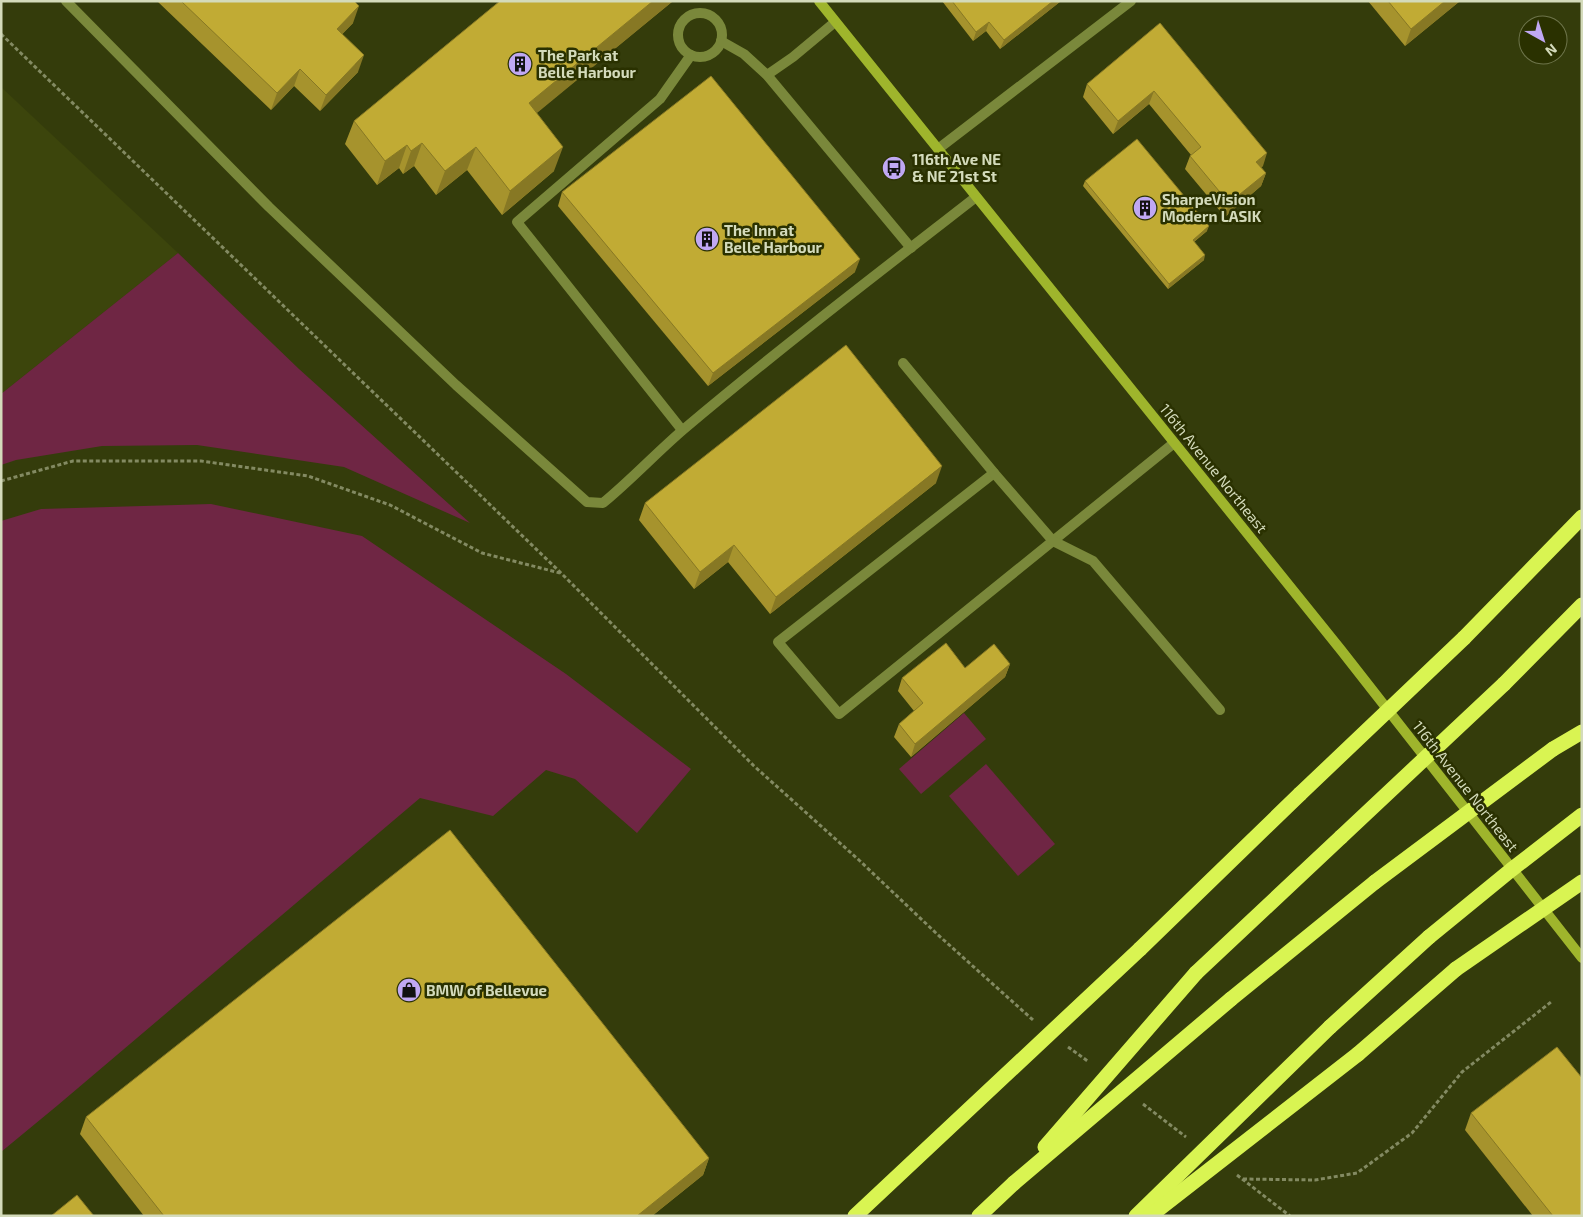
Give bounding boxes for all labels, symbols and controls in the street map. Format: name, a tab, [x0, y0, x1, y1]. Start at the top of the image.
north arrow	[1518, 15, 1568, 65]
text: N	[1542, 41, 1561, 60]
place label: The Park at Belle Harbour	[538, 46, 637, 81]
building icon: The Park at Belle Harbour	[507, 51, 533, 77]
place label: 116th Ave NE & NE 21st St	[912, 150, 1001, 185]
bus stop icon: 116th Ave NE & NE 21st St	[881, 155, 907, 181]
place label: SharpeVision Modern LASIK	[1162, 190, 1262, 225]
building icon: SharpeVision Modern LASIK	[1132, 195, 1158, 221]
place label: The Inn at Belle Harbour	[724, 221, 823, 256]
building icon: The Inn at Belle Harbour	[694, 226, 720, 252]
street label: 116th Avenue Northeast	[1156, 400, 1272, 536]
street label: 116th Avenue Northeast	[1409, 717, 1523, 855]
shop icon: BMW of Bellevue	[396, 977, 422, 1003]
place label: BMW of Bellevue	[426, 981, 547, 999]

